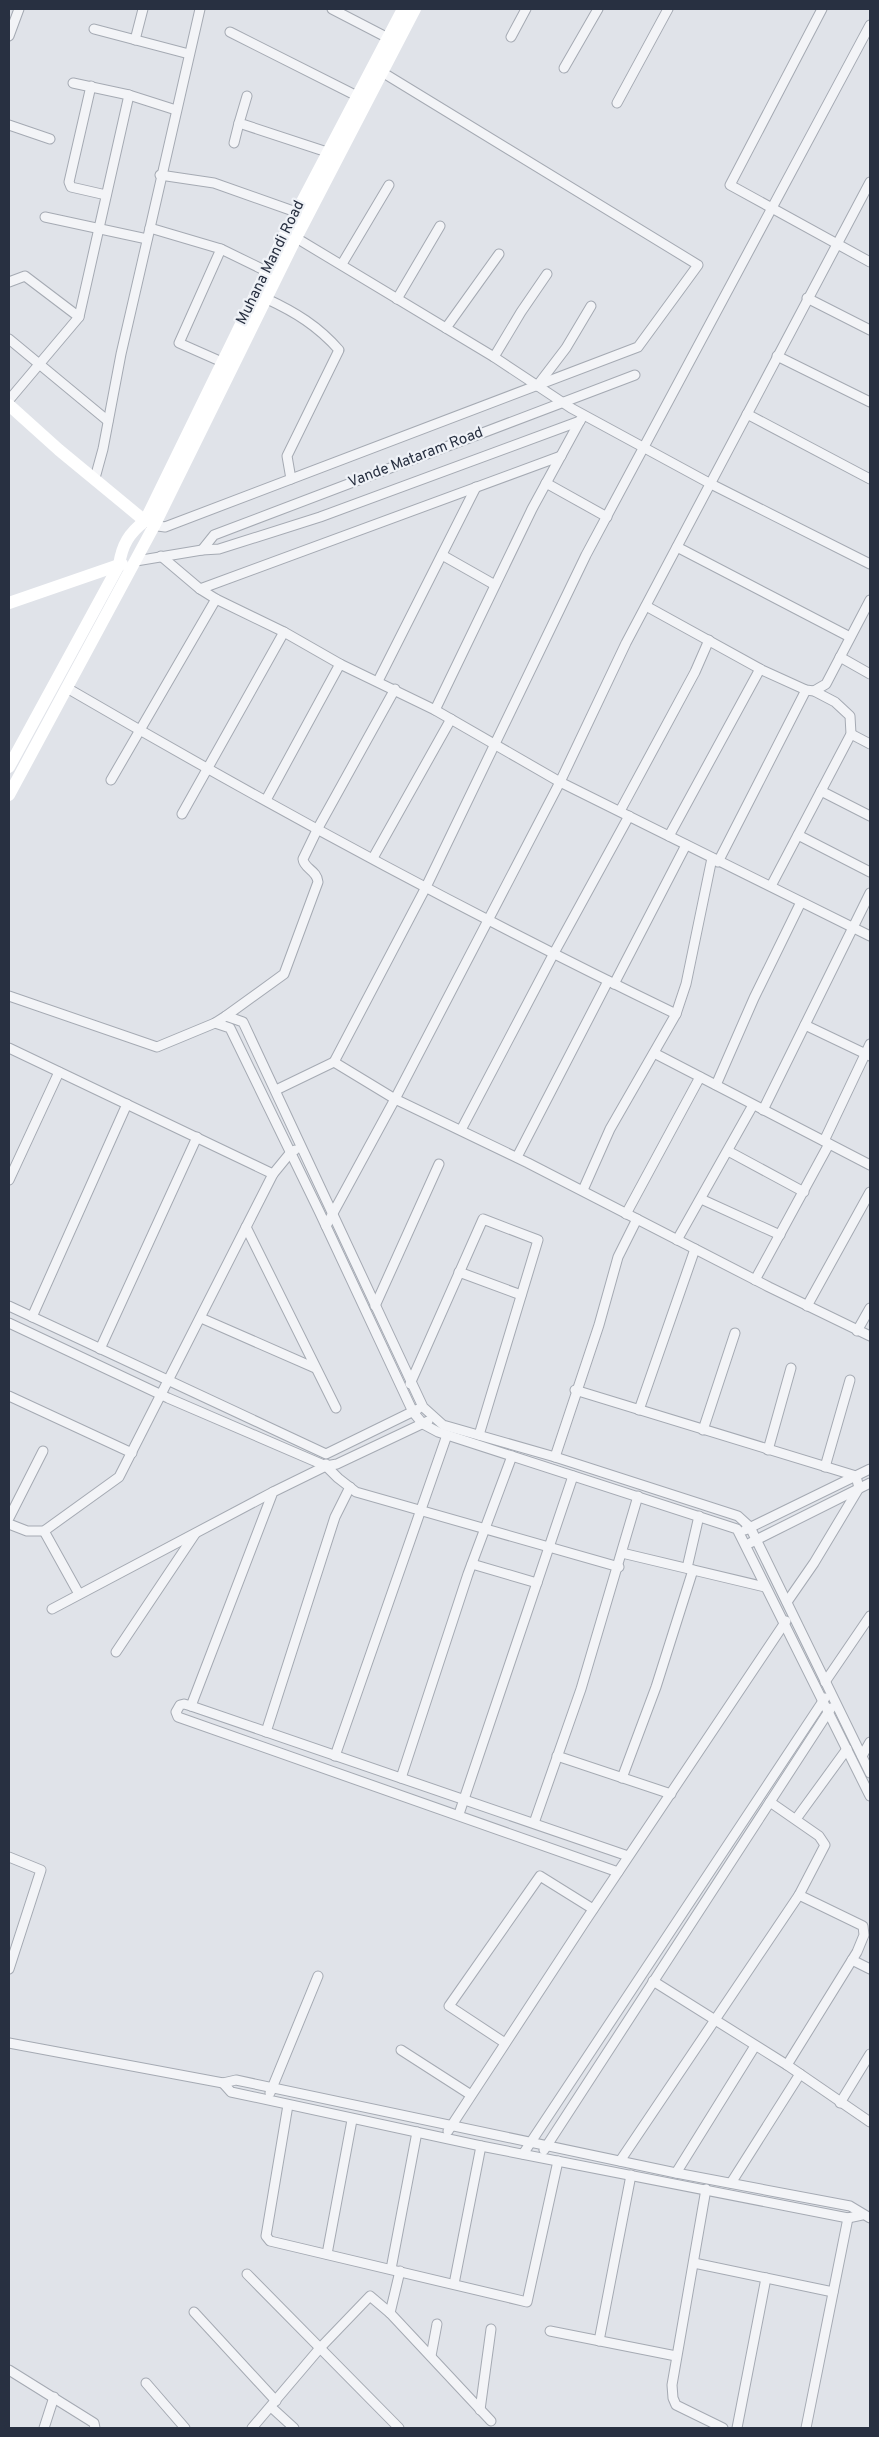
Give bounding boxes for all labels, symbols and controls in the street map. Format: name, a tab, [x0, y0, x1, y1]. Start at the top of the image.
street label: Muhana Mandi Road	[233, 198, 309, 328]
street label: Vande Mataram Road	[346, 424, 486, 492]

